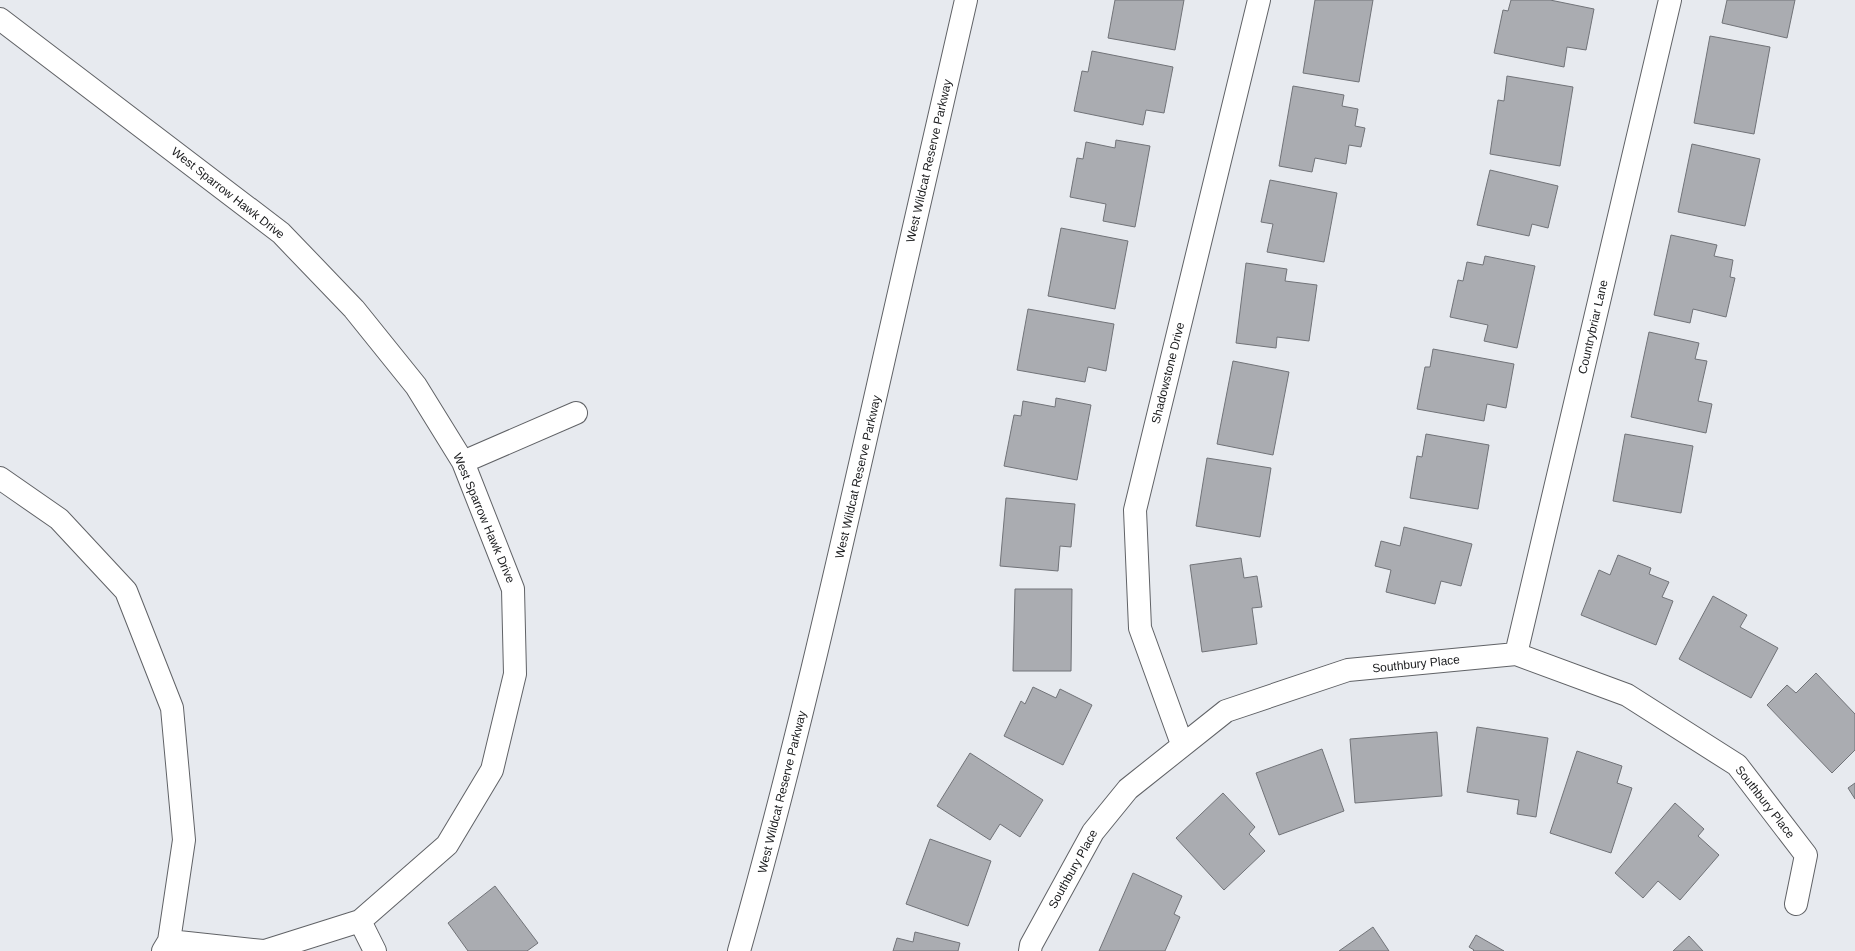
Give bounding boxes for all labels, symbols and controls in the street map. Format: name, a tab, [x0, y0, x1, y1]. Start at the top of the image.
street label: West Wildcat Reserve Parkway	[903, 78, 955, 244]
street label: West Sparrow Hawk Drive	[169, 144, 288, 242]
street label: Countrybriar Lane	[1575, 278, 1611, 375]
street label: Shadowstone Drive	[1149, 321, 1187, 425]
street label: West Wildcat Reserve Parkway	[832, 394, 884, 560]
street label: West Sparrow Hawk Drive	[450, 451, 518, 585]
street label: Southbury Place	[1371, 652, 1461, 676]
street label: West Wildcat Reserve Parkway	[755, 709, 809, 875]
street label: Southbury Place	[1732, 763, 1798, 841]
street label: Southbury Place	[1046, 827, 1101, 911]

